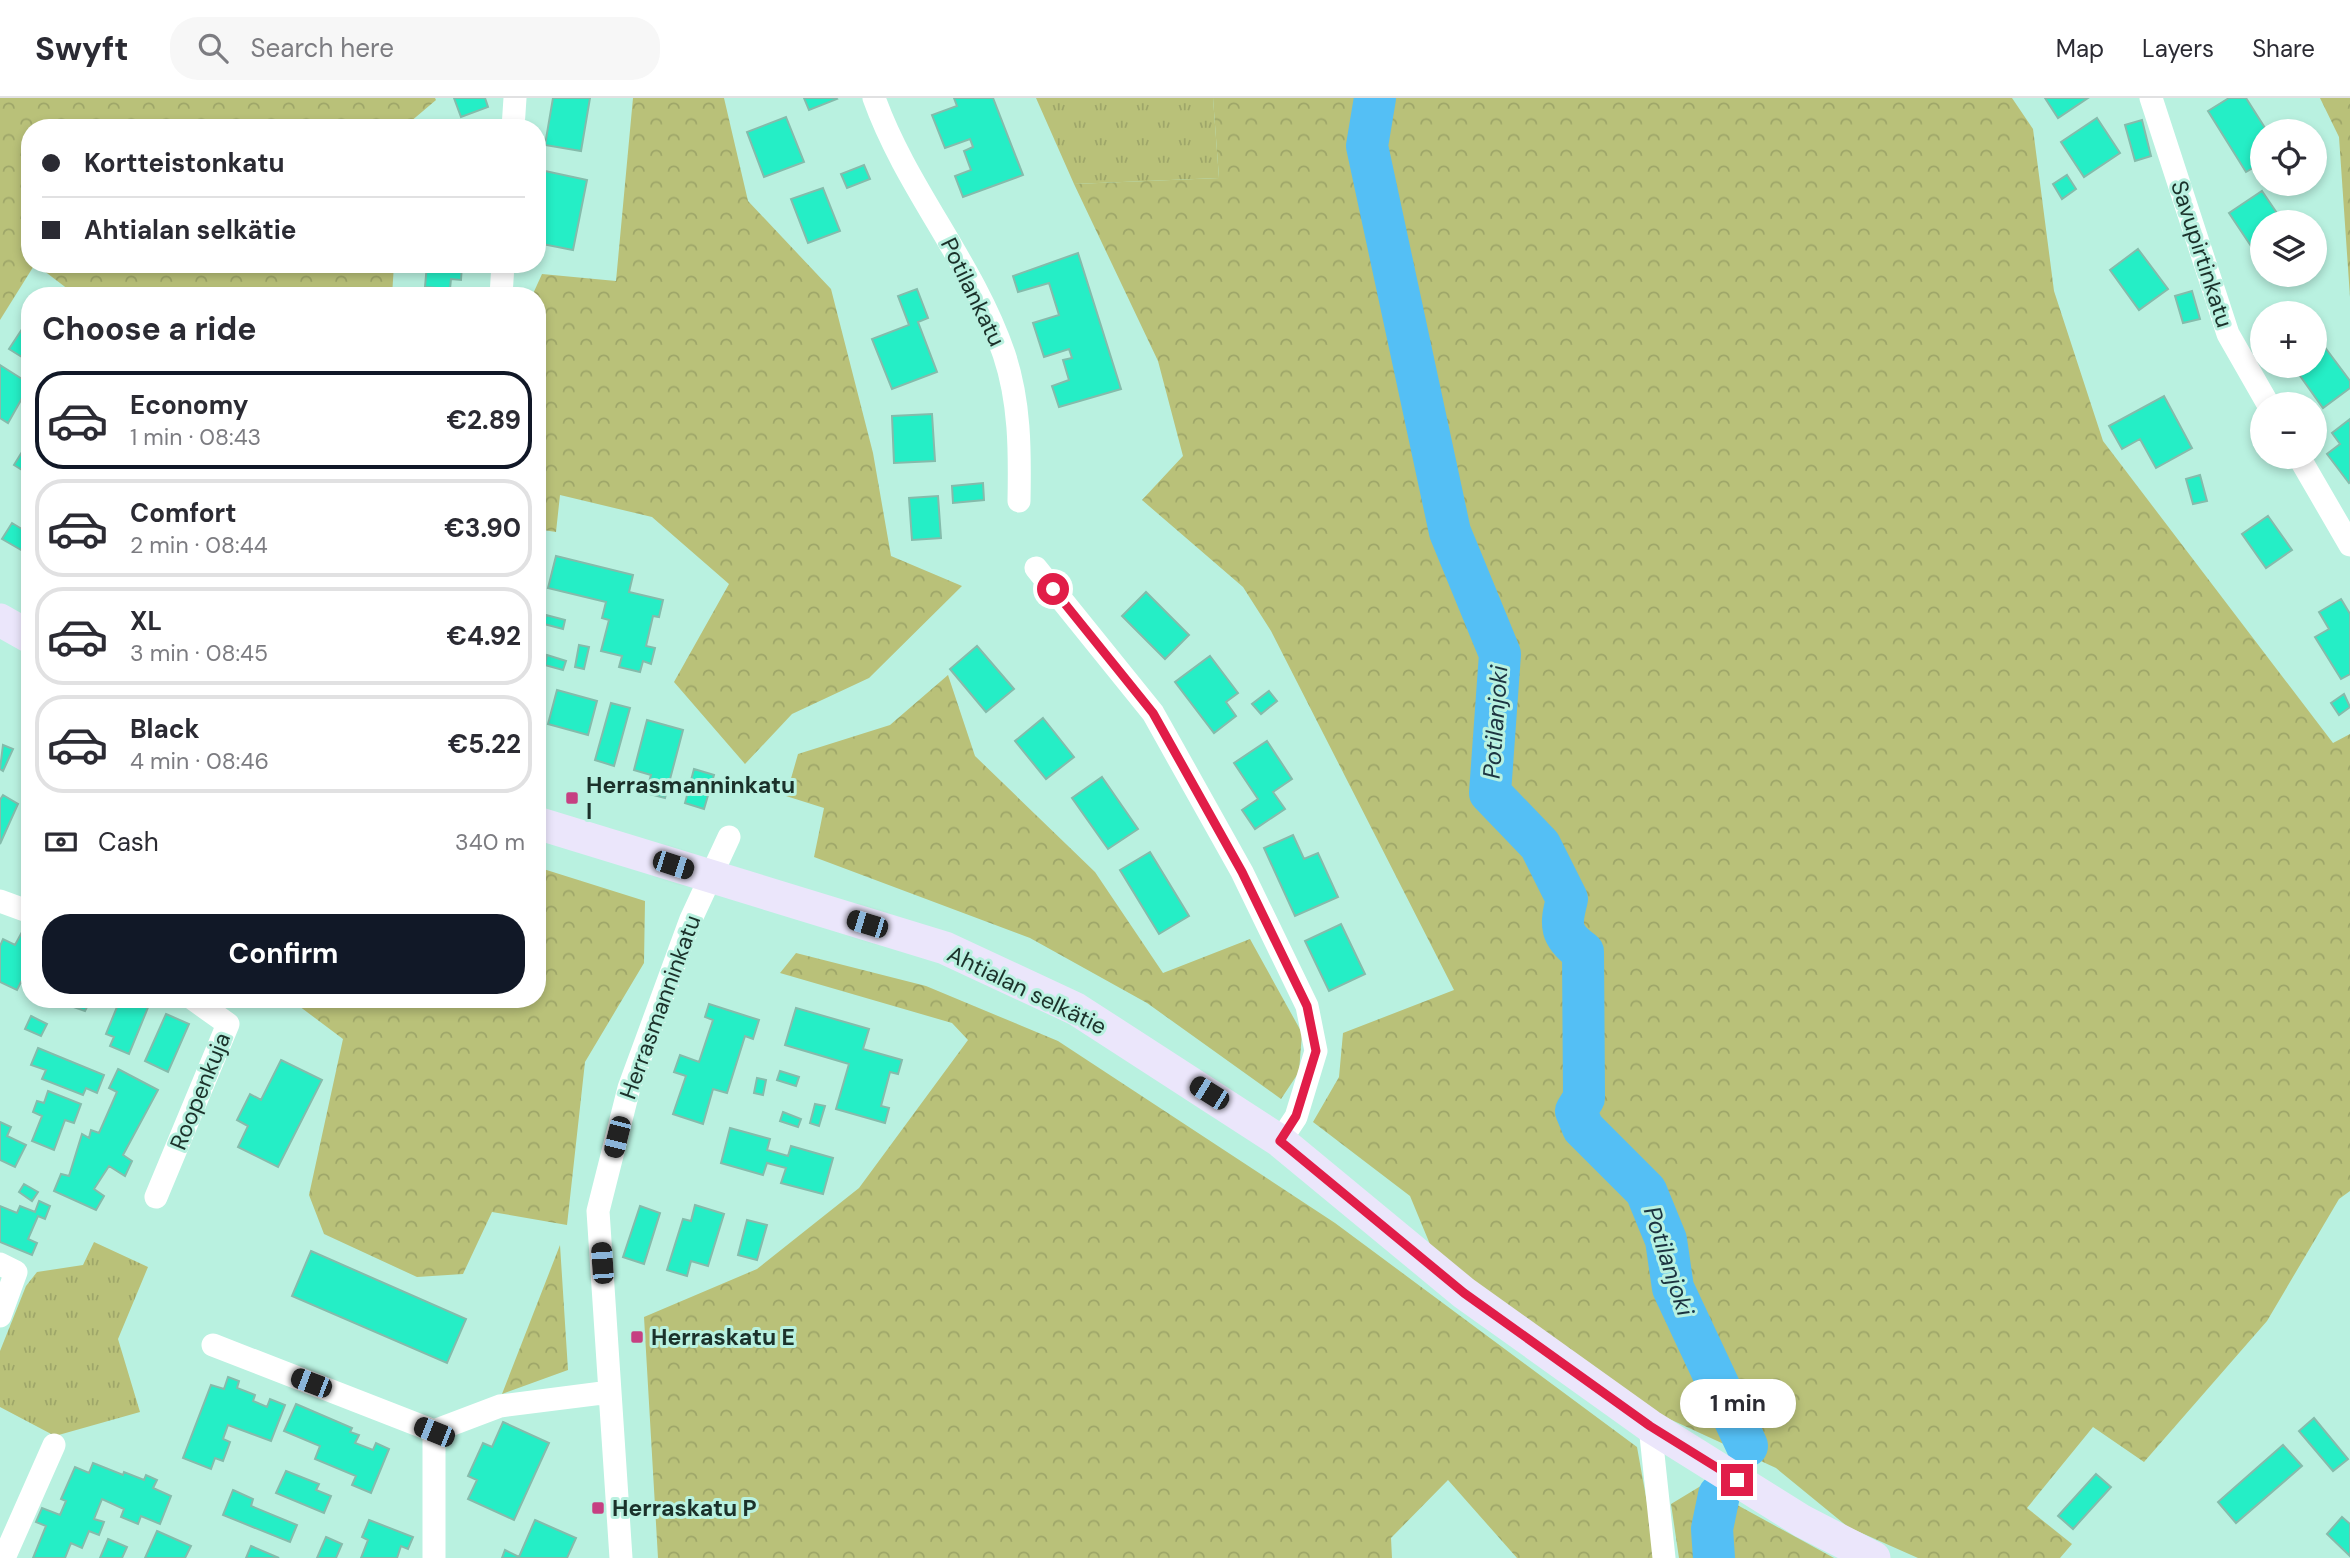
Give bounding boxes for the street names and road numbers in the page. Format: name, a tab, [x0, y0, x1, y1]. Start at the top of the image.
street label: Savupirtinkatu	[2164, 177, 2240, 331]
street label: Potilankatu	[934, 233, 1012, 351]
street label: Herrasmanninkatu	[613, 911, 707, 1103]
street label: Ahtialan selkätie	[942, 938, 1112, 1042]
street label: Roopenkuja	[163, 1028, 237, 1154]

